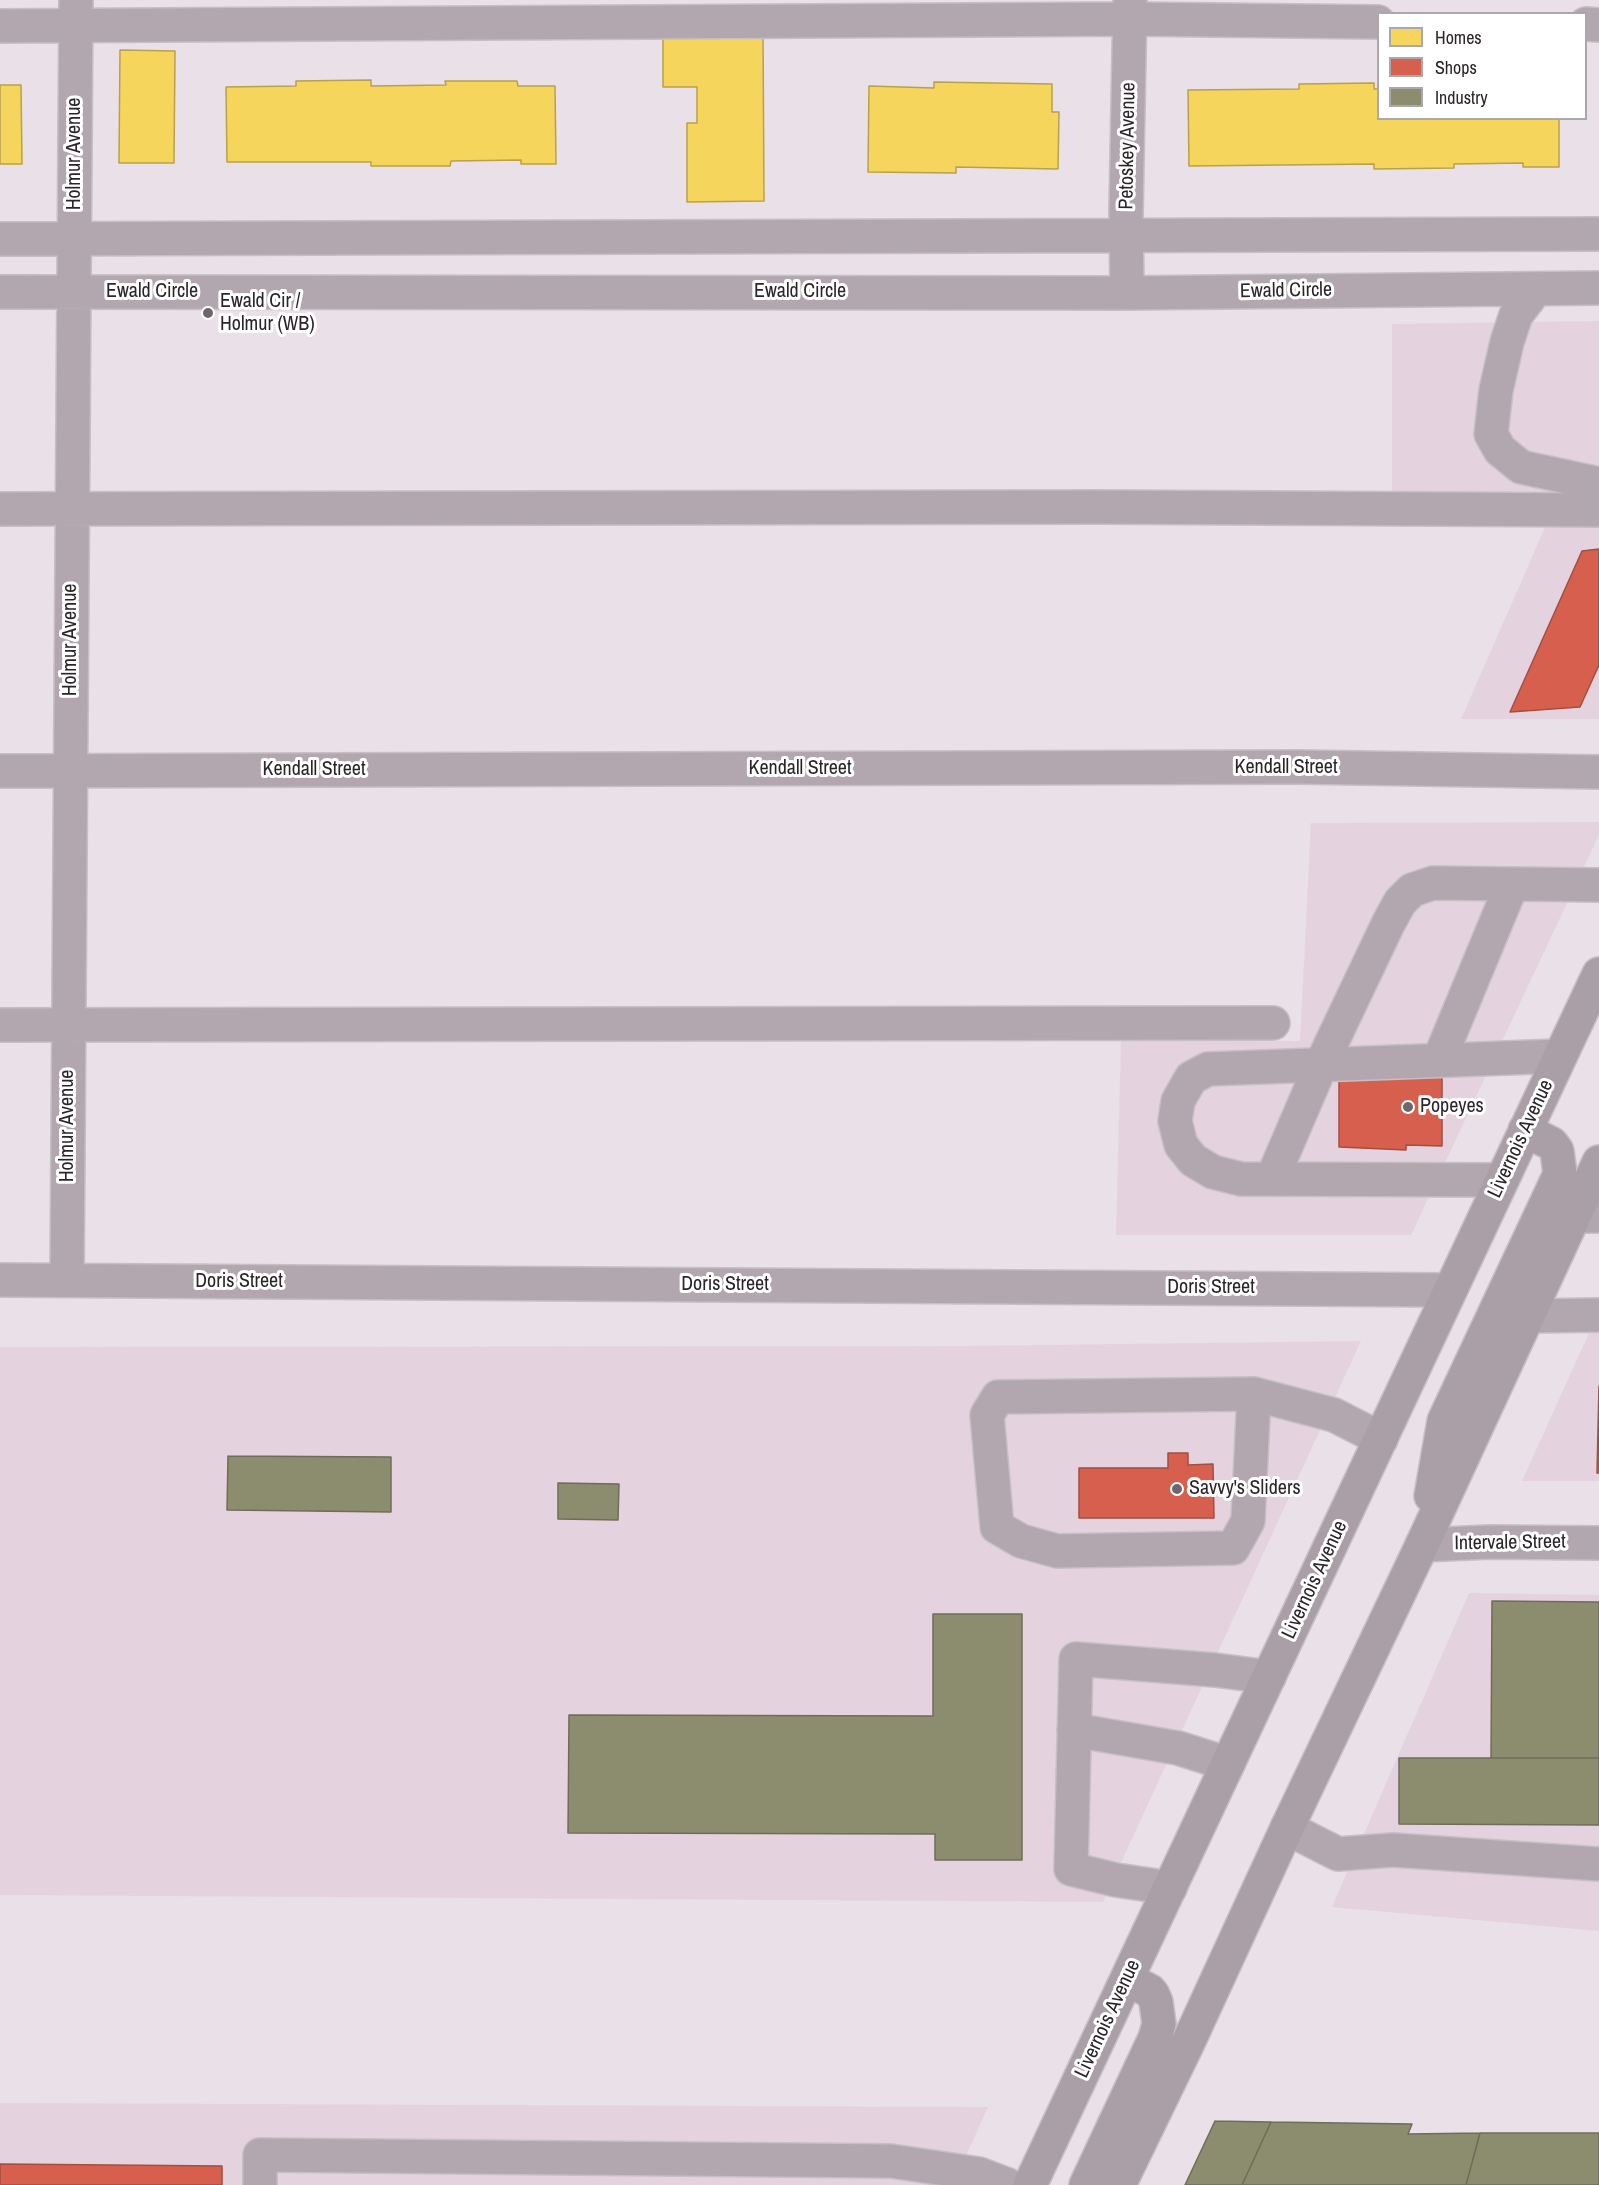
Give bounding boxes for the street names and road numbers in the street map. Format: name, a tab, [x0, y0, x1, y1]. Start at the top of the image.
street label: Petoskey Avenue	[1115, 82, 1141, 210]
street label: Holmur Avenue	[63, 98, 87, 210]
street label: Ewald Circle	[1240, 278, 1332, 304]
street label: Ewald Circle	[106, 280, 198, 304]
street label: Ewald Circle	[754, 280, 846, 304]
street label: Holmur Avenue	[59, 584, 83, 696]
street label: Kendall Street	[1234, 756, 1338, 780]
street label: Kendall Street	[748, 757, 852, 781]
street label: Kendall Street	[262, 758, 366, 782]
street label: Holmur Avenue	[56, 1070, 80, 1182]
street label: Livernois Avenue	[1483, 1076, 1559, 1202]
street label: Doris Street	[195, 1270, 283, 1294]
street label: Doris Street	[681, 1273, 769, 1297]
street label: Doris Street	[1167, 1276, 1255, 1300]
street label: Livernois Avenue	[1277, 1517, 1353, 1643]
street label: Intervale Street	[1454, 1530, 1566, 1556]
street label: Livernois Avenue	[1070, 1956, 1146, 2082]

